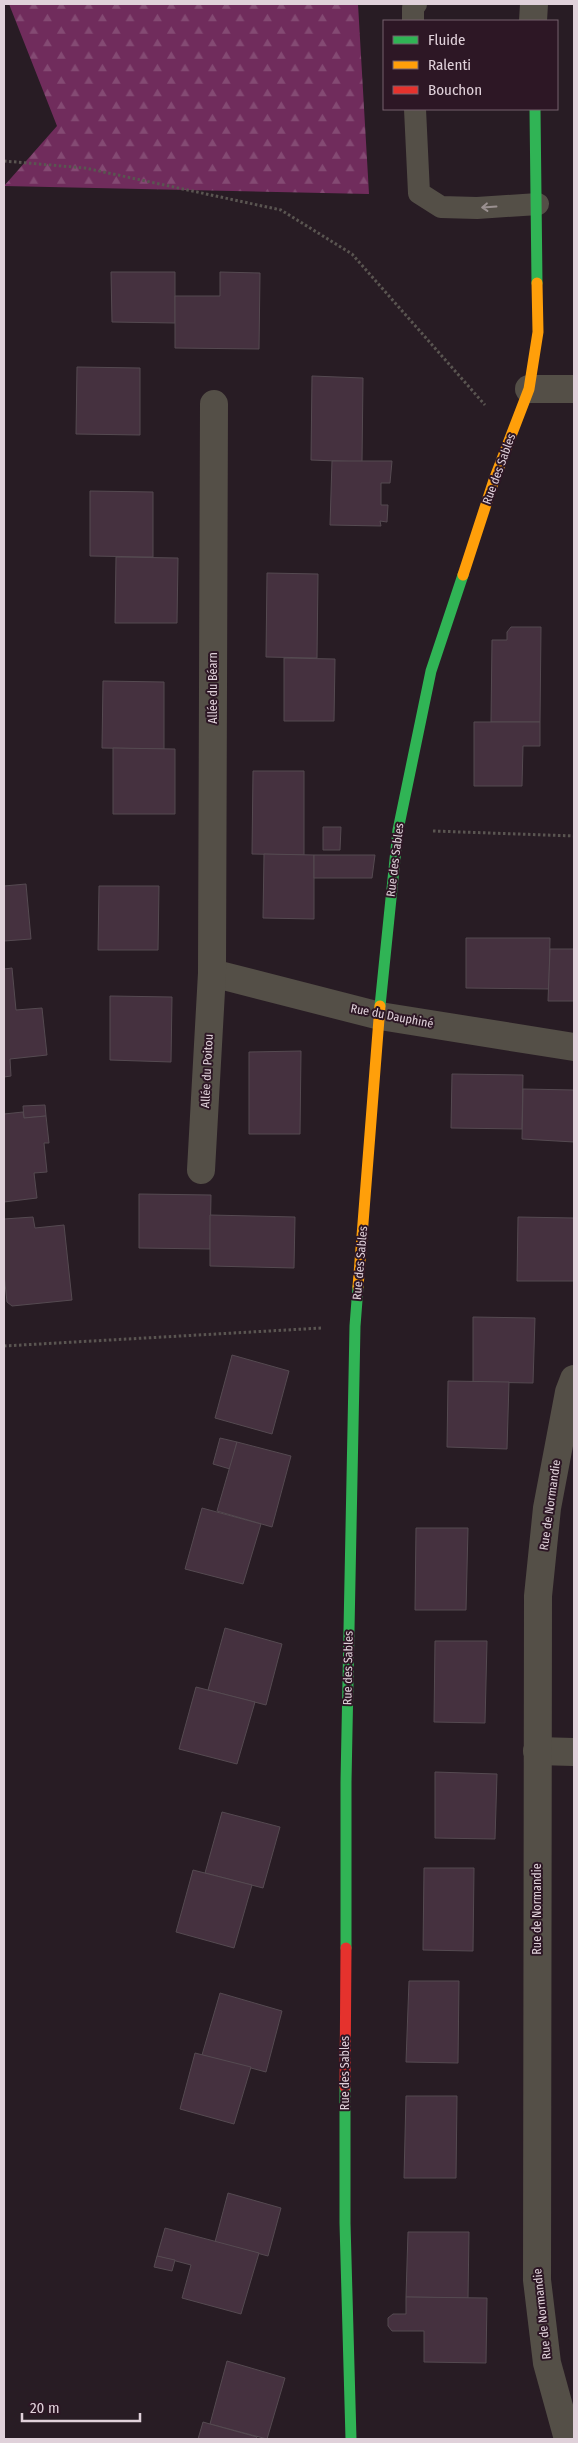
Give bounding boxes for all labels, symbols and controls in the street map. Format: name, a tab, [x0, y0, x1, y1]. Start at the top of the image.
legend	[383, 20, 558, 110]
text: Fluide	[428, 31, 465, 49]
text: Ralenti	[428, 56, 471, 74]
text: Bouchon	[428, 81, 482, 99]
one-way arrow	[481, 203, 497, 212]
street label: Rue des Sables	[480, 432, 518, 506]
street label: Allée du Béarn	[206, 652, 220, 724]
street label: Rue des Sables	[384, 822, 406, 898]
street label: Rue du Dauphiné	[349, 1001, 435, 1031]
street label: Allée du Poitou	[198, 1033, 216, 1109]
street label: Rue des Sables	[350, 1225, 370, 1301]
street label: Rue de Normandie	[537, 1459, 563, 1551]
street label: Rue des Sables	[340, 1631, 356, 1705]
street label: Rue de Normandie	[530, 1863, 544, 1955]
street label: Rue des Sables	[338, 2036, 352, 2110]
street label: Rue de Normandie	[530, 2268, 554, 2360]
scale bar	[22, 2390, 140, 2422]
text: 20 m	[30, 2399, 60, 2417]

